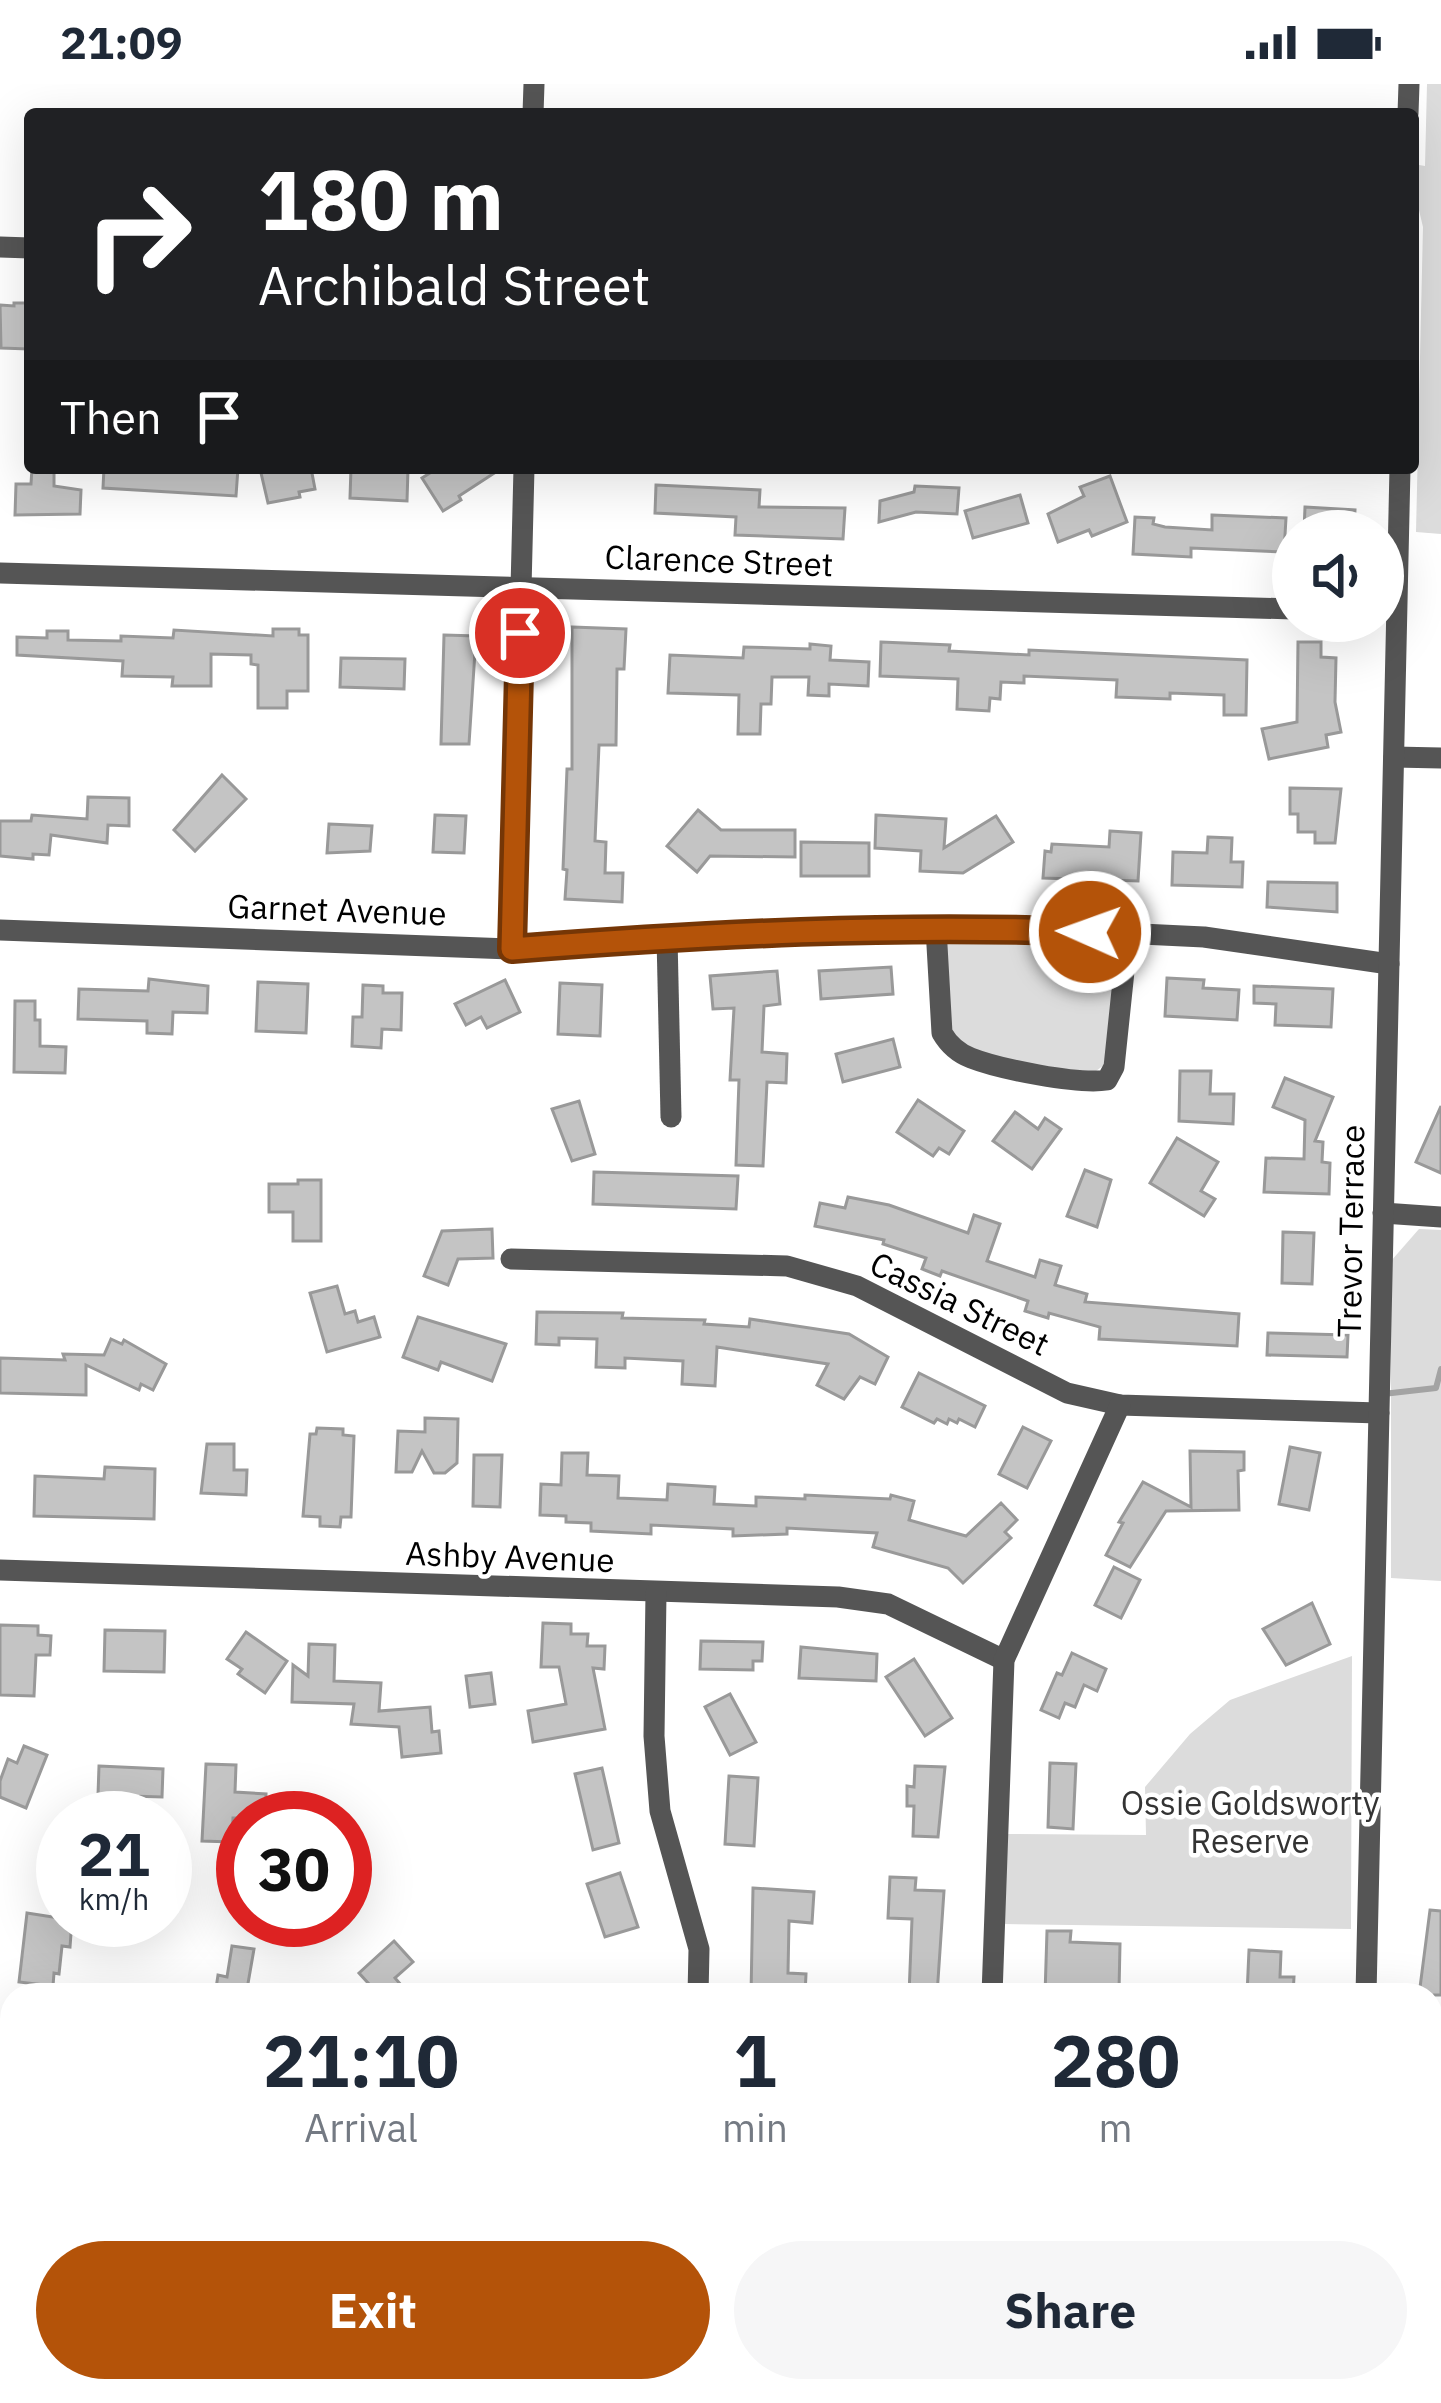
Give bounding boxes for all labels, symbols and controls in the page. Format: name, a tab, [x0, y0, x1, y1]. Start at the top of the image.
text: 21:09	[60, 13, 183, 71]
text: 180 m	[258, 144, 504, 253]
icon: right	[60, 156, 216, 312]
text: Archibald Street	[258, 250, 651, 320]
icon: arrive	[186, 384, 252, 450]
text: Then	[60, 388, 162, 446]
map controls	[1272, 510, 1404, 642]
button: sound	[1272, 510, 1404, 642]
street label: Clarence Street	[604, 535, 834, 585]
pin	[469, 582, 571, 684]
icon: arrive	[487, 600, 553, 666]
position arrow	[1027, 869, 1153, 995]
street label: Garnet Avenue	[227, 884, 447, 934]
street label: Trevor Terrace	[1327, 1124, 1373, 1338]
street label: Cassia Street	[863, 1241, 1057, 1365]
street label: Ashby Avenue	[405, 1531, 615, 1581]
park label: Ossie Goldsworty Reserve	[1121, 1781, 1379, 1862]
speed limit sign: 30	[216, 1791, 372, 1947]
text: 21	[78, 1814, 150, 1893]
text: km/h	[79, 1879, 149, 1918]
text: 21:10	[263, 2013, 459, 2107]
text: 1	[733, 2013, 777, 2107]
text: 280	[1051, 2013, 1180, 2107]
text: Arrival	[304, 2102, 418, 2153]
text: min	[722, 2102, 788, 2153]
text: m	[1098, 2102, 1133, 2153]
button: Exit	[36, 2241, 710, 2379]
button: Share	[734, 2241, 1407, 2379]

